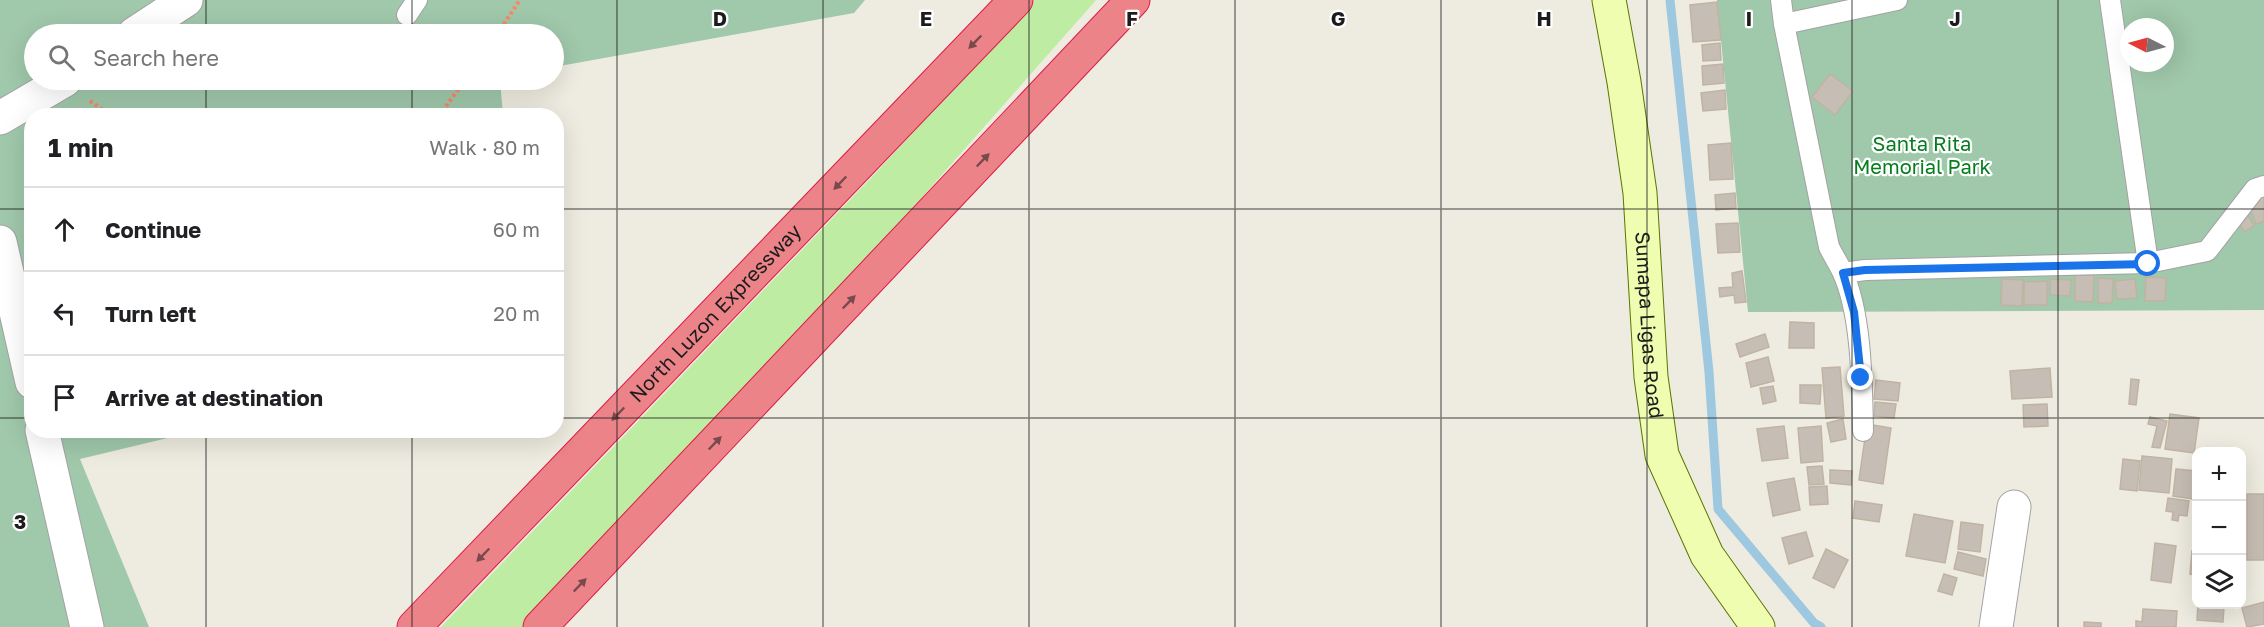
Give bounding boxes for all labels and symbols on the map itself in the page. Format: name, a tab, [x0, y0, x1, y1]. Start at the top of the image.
text: D	[713, 6, 727, 30]
text: E	[920, 6, 932, 30]
text: F	[1126, 6, 1138, 30]
text: G	[1331, 6, 1345, 30]
text: H	[1536, 6, 1552, 30]
text: I	[1746, 6, 1752, 30]
text: J	[1949, 6, 1961, 30]
north arrow	[2120, 18, 2174, 72]
one-way arrow	[969, 35, 983, 49]
park label: Santa Rita Memorial Park	[1853, 131, 1991, 178]
one-way arrow	[976, 154, 990, 168]
one-way arrow	[833, 175, 847, 190]
street label: North Luzon Expressway	[624, 219, 805, 406]
street label: Sumapa Ligas Road	[1631, 231, 1670, 420]
route start	[2134, 250, 2160, 276]
one-way arrow	[842, 294, 856, 309]
route end	[1847, 364, 1873, 390]
one-way arrow	[611, 407, 625, 422]
one-way arrow	[708, 436, 722, 451]
text: 3	[14, 509, 26, 533]
one-way arrow	[476, 548, 490, 563]
one-way arrow	[573, 578, 587, 592]

